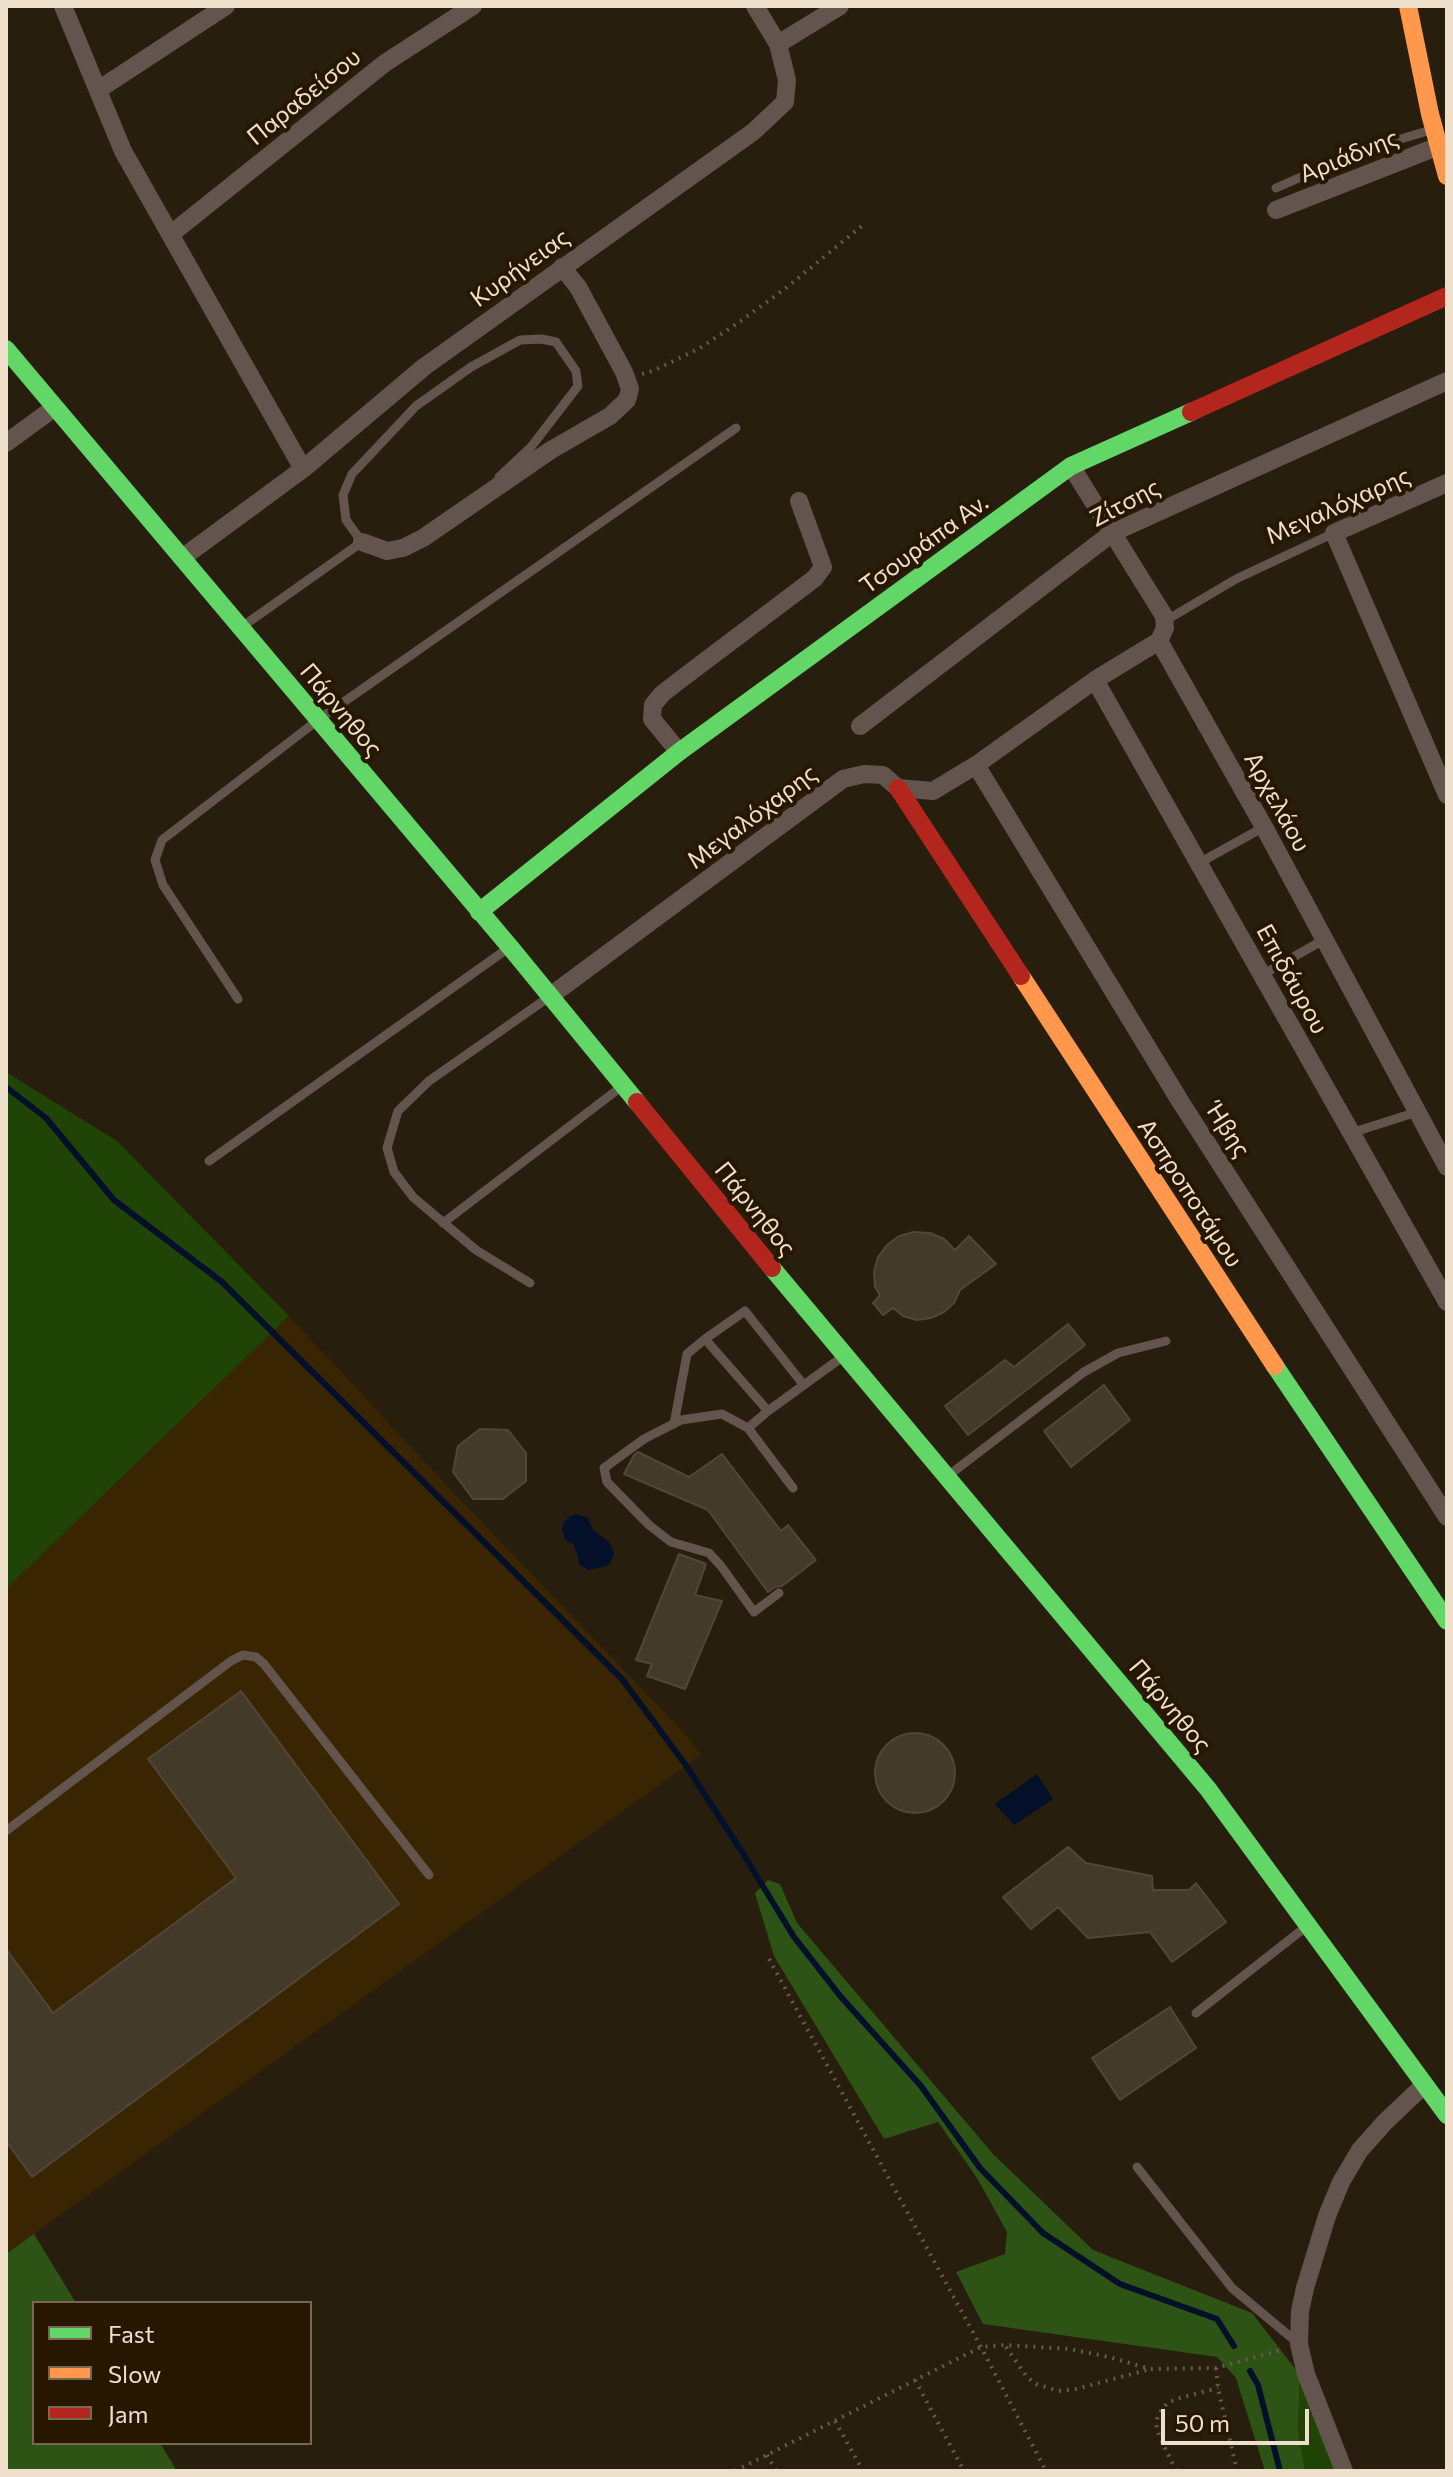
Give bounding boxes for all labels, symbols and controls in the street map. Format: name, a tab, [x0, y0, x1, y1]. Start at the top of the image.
street label: Παραδείσου	[241, 42, 367, 152]
street label: Αριάδνης	[1295, 123, 1403, 189]
street label: Κυρήνειας	[465, 223, 575, 313]
street label: Μεγαλόχαρης	[1261, 461, 1415, 551]
street label: Ζίτσης	[1085, 473, 1165, 533]
street label: Τσουράπα Αν.	[854, 488, 994, 600]
street label: Πάρνηθος	[294, 658, 388, 762]
street label: Αρχελάου	[1238, 747, 1316, 857]
street label: Μεγαλόχαρης	[681, 759, 823, 875]
street label: Επιδάυρου	[1250, 919, 1334, 1039]
street label: Ήβης	[1200, 1097, 1256, 1163]
street label: Ασπροποτάμου	[1131, 1114, 1249, 1272]
street label: Πάρνηθος	[708, 1156, 802, 1262]
street label: Πάρνηθος	[1123, 1654, 1217, 1758]
legend	[32, 2301, 312, 2445]
text: Fast	[108, 2319, 155, 2348]
text: Slow	[108, 2359, 161, 2388]
scale bar	[1165, 2393, 1313, 2443]
text: Jam	[108, 2399, 148, 2428]
text: 50 m	[1175, 2408, 1230, 2437]

